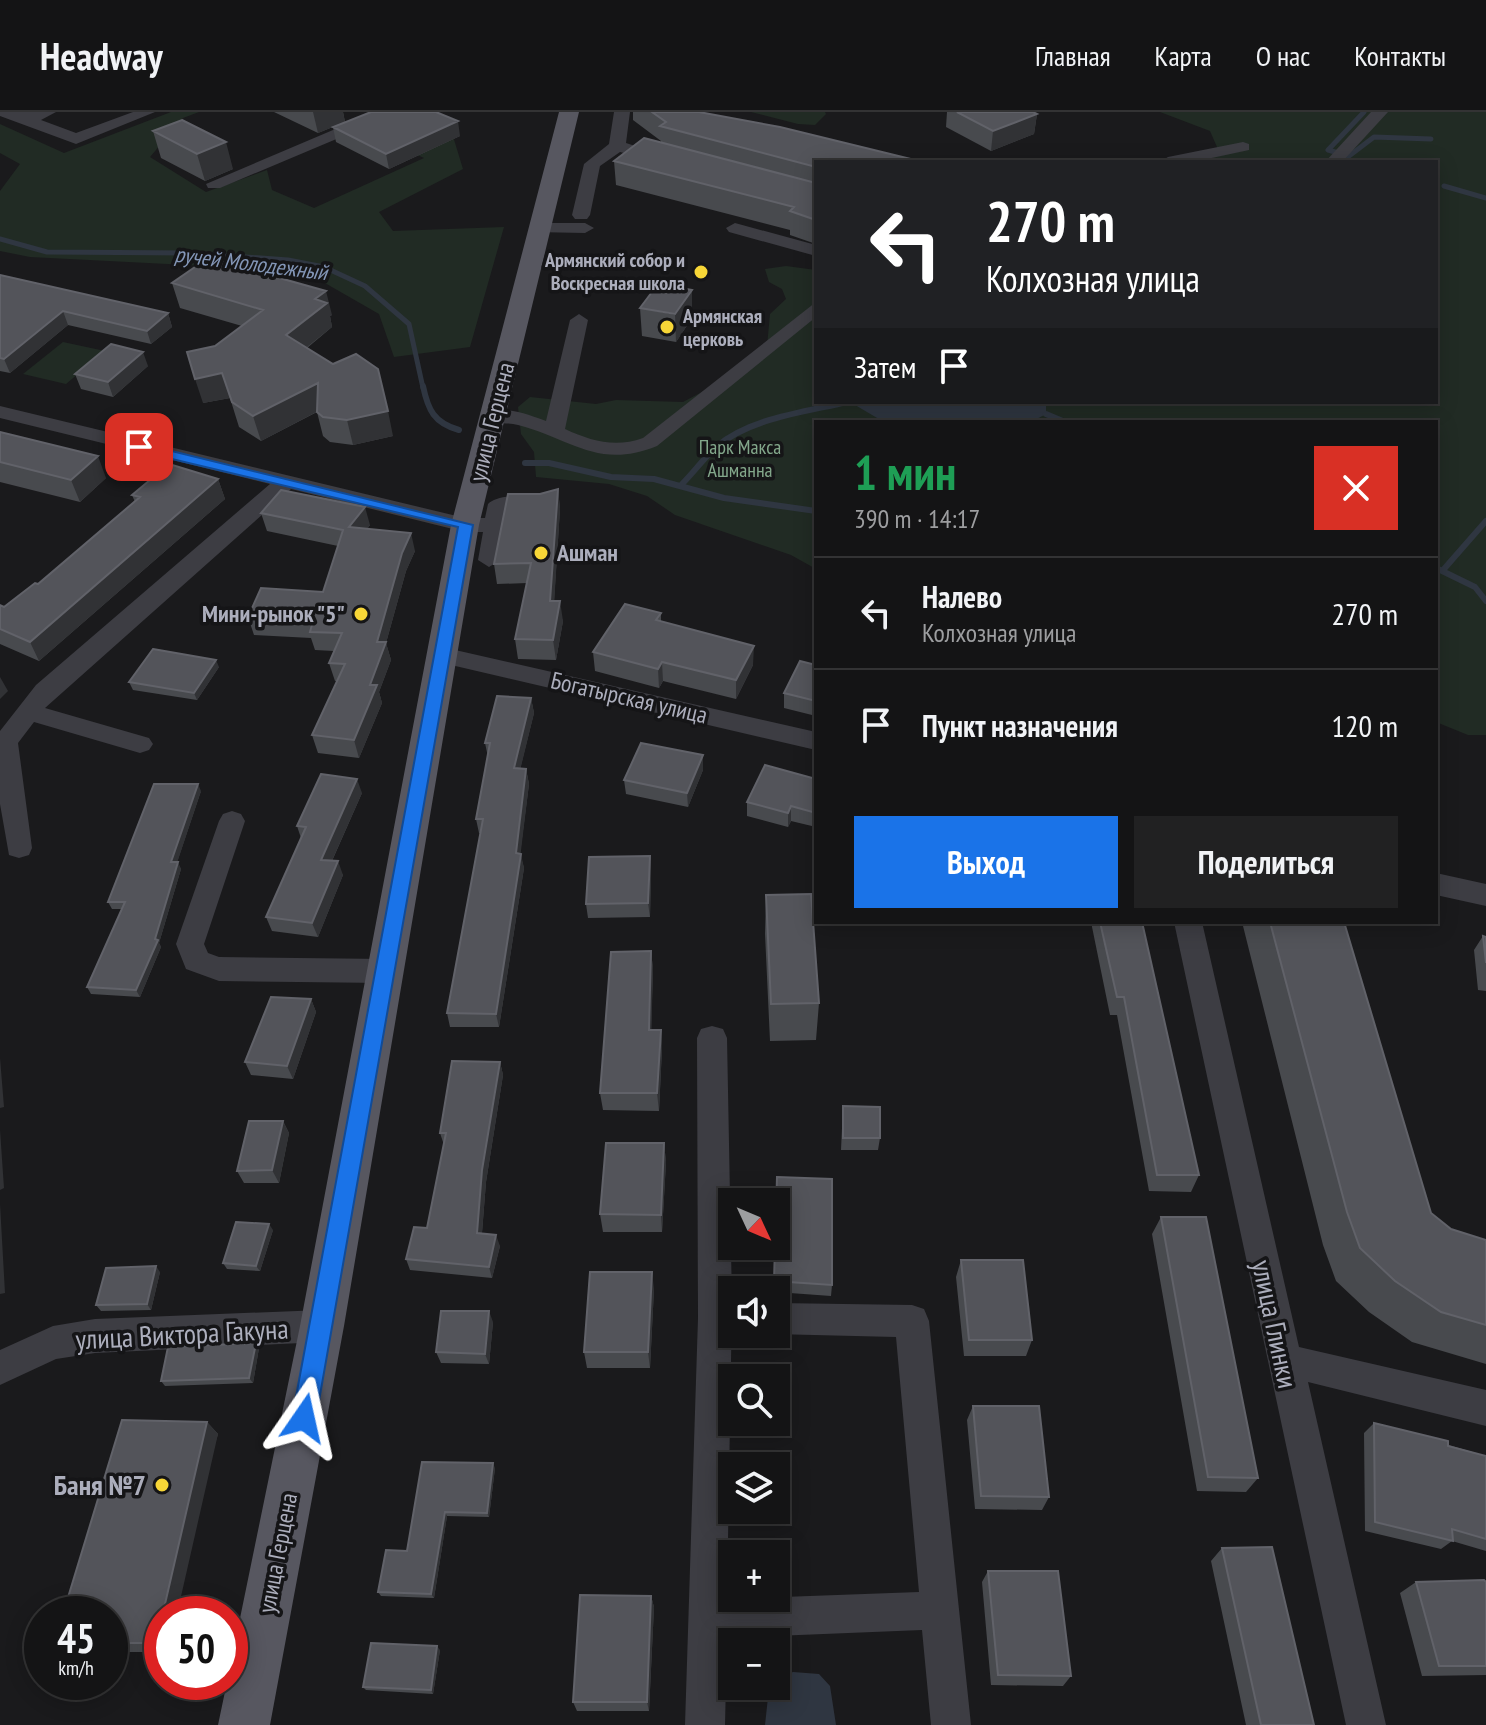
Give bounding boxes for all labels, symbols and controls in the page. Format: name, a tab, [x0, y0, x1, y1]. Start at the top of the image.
text: Headway	[40, 31, 163, 80]
text: Главная	[1035, 37, 1111, 74]
text: Карта	[1155, 37, 1212, 74]
text: О нас	[1256, 37, 1310, 74]
text: Контакты	[1354, 37, 1446, 74]
text: 270 m	[986, 185, 1115, 257]
icon: left	[854, 192, 958, 296]
water label: ручей Молодежный	[173, 240, 331, 287]
place label: Армянский собор и Воскресная школа	[544, 247, 685, 296]
text: Колхозная улица	[986, 255, 1200, 302]
marker: Армянский собор и Воскресная школа	[692, 263, 710, 281]
place label: Армянская церковь	[682, 303, 762, 352]
marker: Армянская церковь	[658, 318, 676, 336]
icon: arrive	[932, 344, 976, 388]
text: Затем	[854, 347, 916, 386]
street label: улица Герцена	[462, 359, 521, 485]
pin	[105, 413, 173, 481]
icon: arrive	[117, 425, 161, 469]
park label: Парк Макса Ашманна	[699, 434, 781, 483]
text: 1 мин	[854, 441, 956, 503]
button: close	[1314, 446, 1398, 530]
text: 390 m · 14:17	[854, 502, 980, 535]
place label: Ашман	[556, 537, 618, 568]
marker: Ашман	[532, 544, 550, 562]
text: Налево	[922, 577, 1002, 616]
icon: left	[854, 591, 898, 635]
text: 270 m	[1332, 594, 1398, 633]
place label: Мини-рынок "5"	[202, 598, 345, 629]
marker: Мини-рынок "5"	[352, 605, 370, 623]
text: Колхозная улица	[922, 616, 1077, 649]
street label: Богатырская улица	[548, 664, 710, 731]
icon: arrive	[854, 703, 898, 747]
text: Пункт назначения	[922, 706, 1118, 745]
text: 120 m	[1332, 706, 1398, 745]
button: Выход	[854, 816, 1118, 908]
button: Поделиться	[1134, 816, 1398, 908]
north arrow	[718, 1188, 790, 1260]
map controls	[718, 1188, 790, 1700]
street label: улица Глинки	[1244, 1256, 1307, 1391]
button: sound	[718, 1276, 790, 1348]
street label: улица Виктора Гакуна	[75, 1309, 289, 1358]
button: search	[718, 1364, 790, 1436]
position arrow	[262, 1376, 346, 1460]
button: layers	[718, 1452, 790, 1524]
place label: Баня №7	[54, 1466, 146, 1503]
marker: Баня №7	[153, 1476, 171, 1494]
street label: улица Герцена	[251, 1490, 304, 1616]
button: +	[718, 1540, 790, 1612]
speed limit sign: 50	[144, 1596, 248, 1700]
text: 45	[57, 1612, 95, 1664]
button: −	[718, 1628, 790, 1700]
text: km/h	[58, 1655, 94, 1681]

